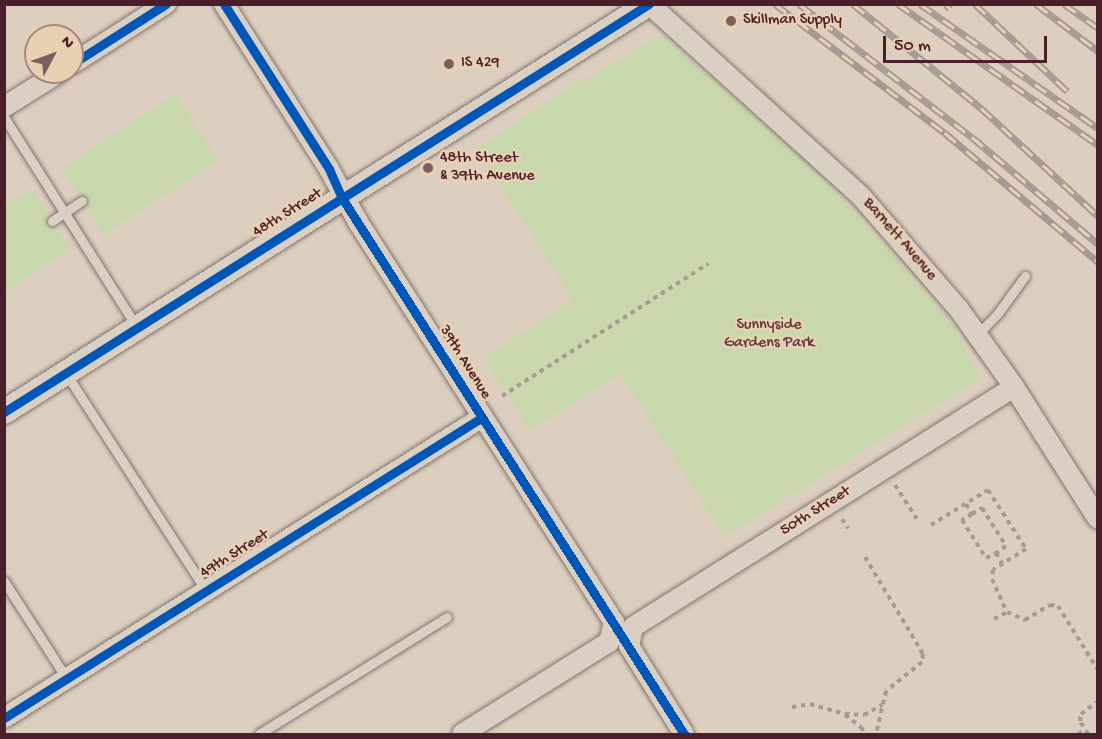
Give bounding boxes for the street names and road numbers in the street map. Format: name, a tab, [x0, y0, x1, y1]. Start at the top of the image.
street label: 48th Street	[250, 185, 326, 243]
street label: Barnett Avenue	[858, 195, 940, 285]
street label: 39th Avenue	[434, 323, 494, 403]
street label: 50th Street	[777, 483, 855, 541]
street label: 49th Street	[197, 526, 273, 584]

